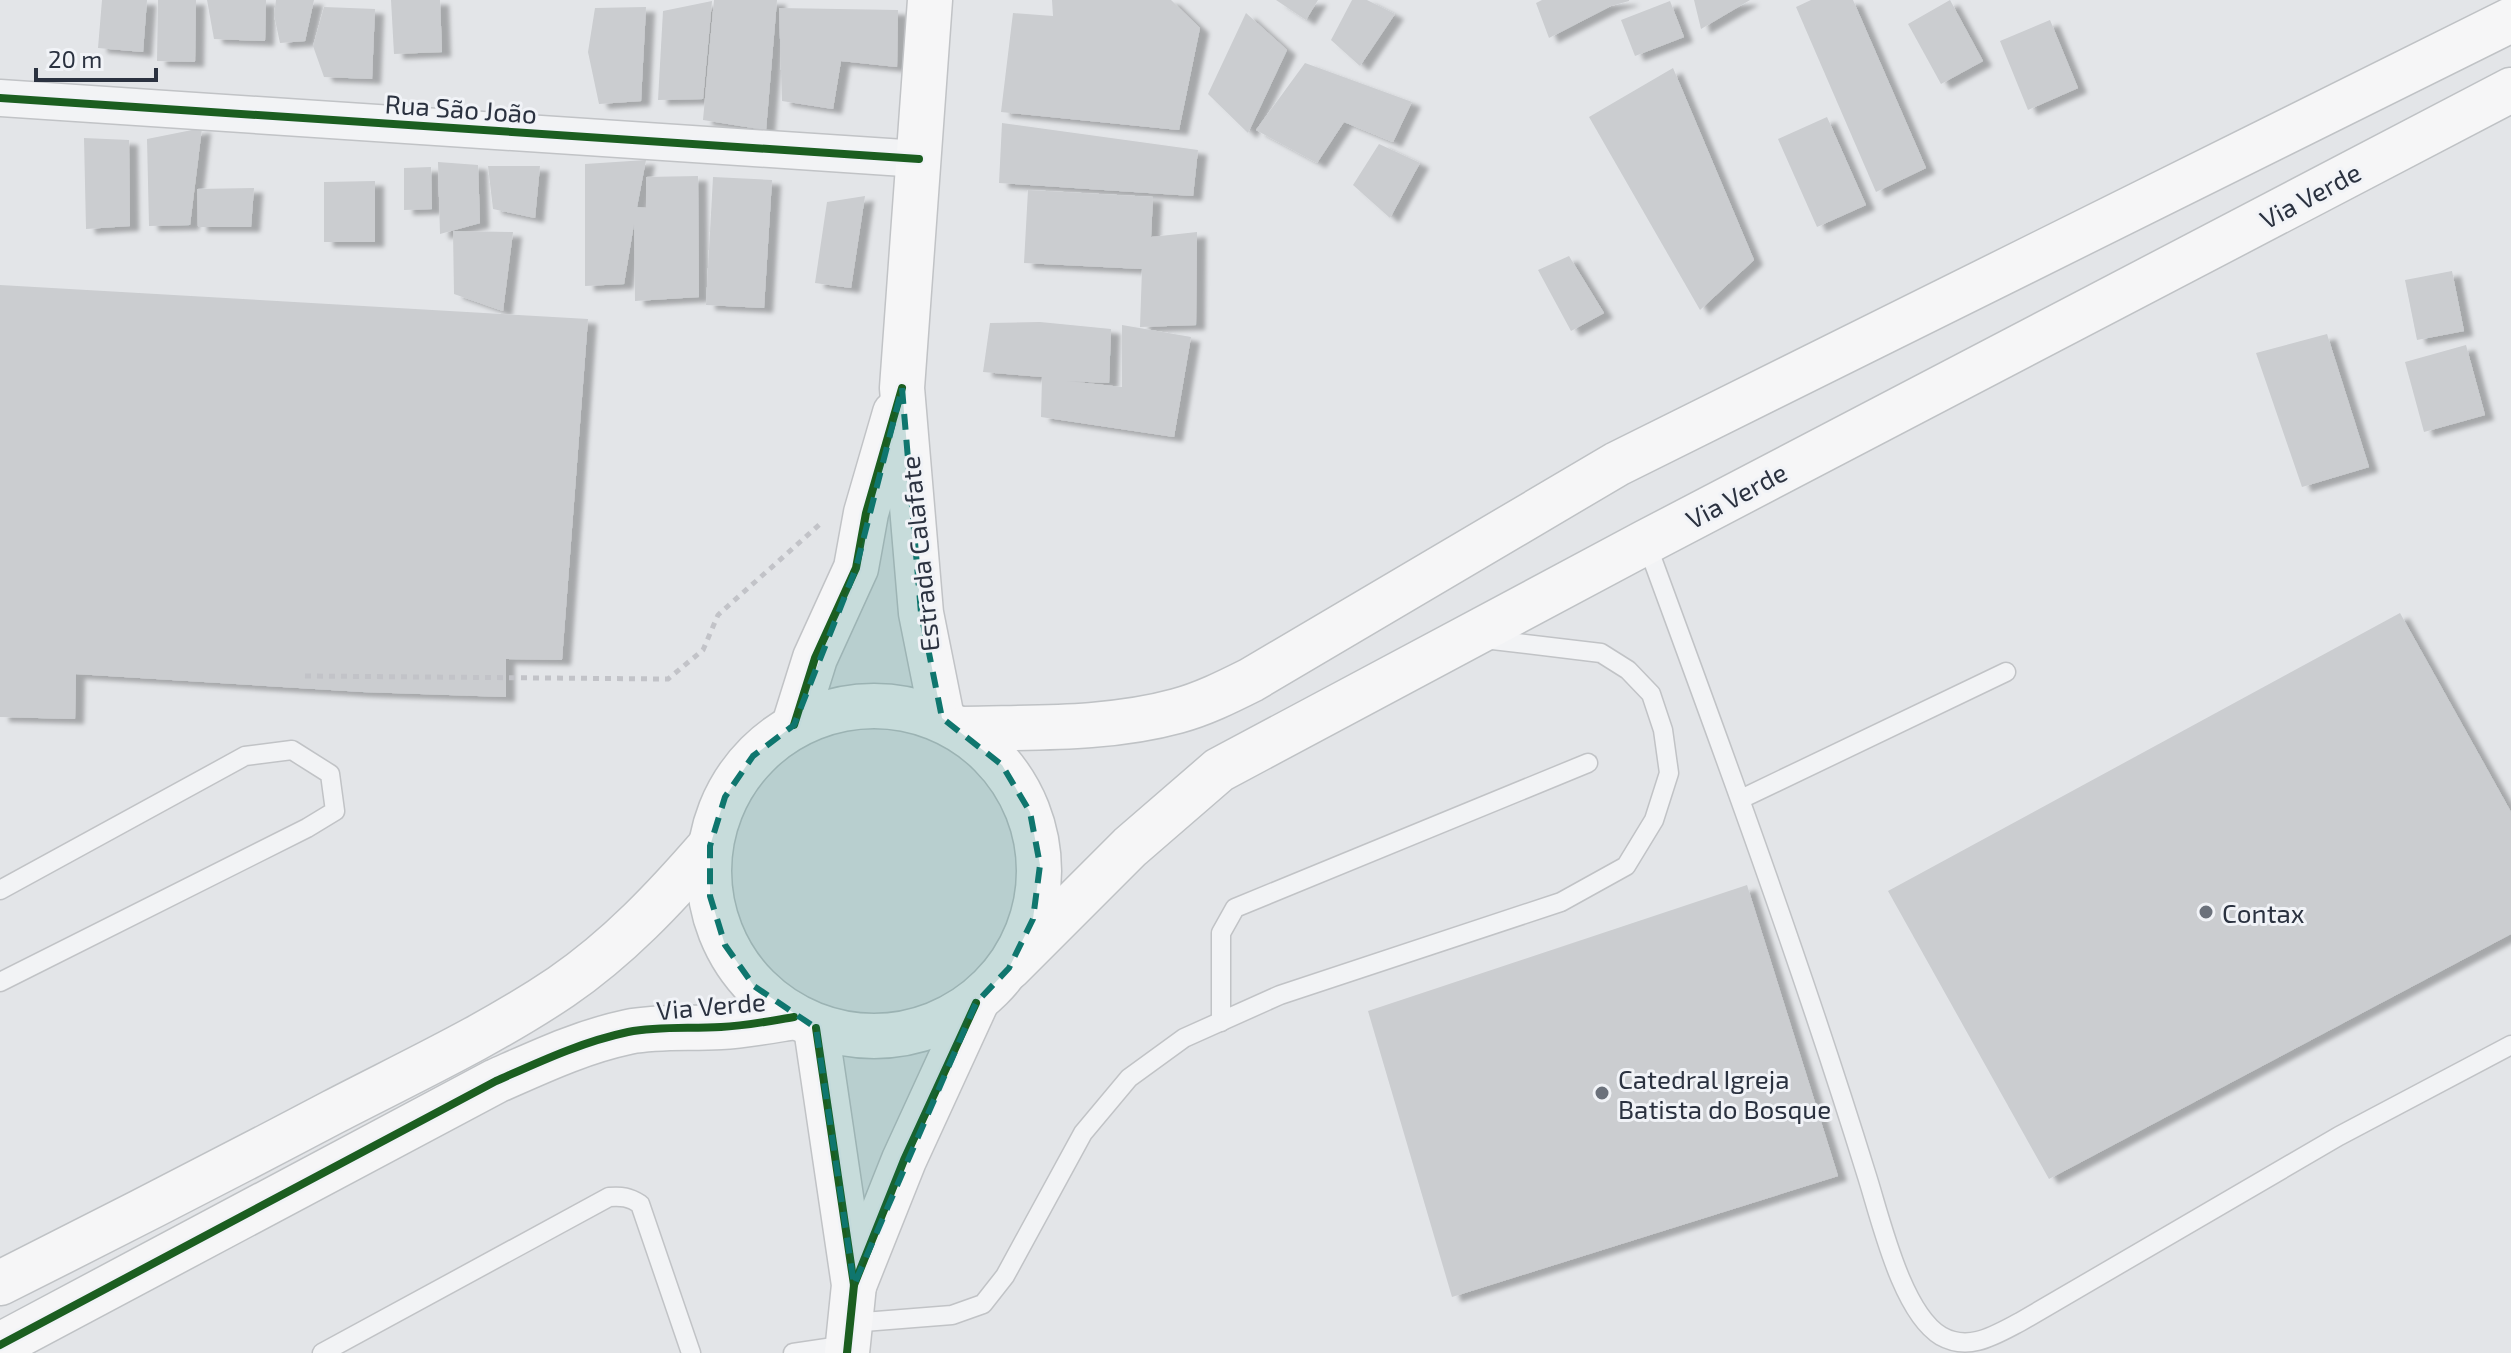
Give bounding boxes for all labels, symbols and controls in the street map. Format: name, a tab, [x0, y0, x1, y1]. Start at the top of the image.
scale bar	[36, 32, 156, 82]
text: 20 m	[48, 44, 102, 73]
street label: Rua São João	[384, 87, 538, 129]
street label: Via Verde	[2254, 156, 2366, 234]
street label: Estrada Calafate	[893, 455, 945, 653]
street label: Via Verde	[1680, 456, 1792, 534]
place label: Contax	[2222, 897, 2305, 928]
marker: Contax	[2197, 903, 2215, 921]
street label: Via Verde	[655, 985, 767, 1025]
place label: Catedral Igreja Batista do Bosque	[1618, 1063, 1831, 1124]
marker: Catedral Igreja Batista do Bosque	[1593, 1084, 1611, 1102]

